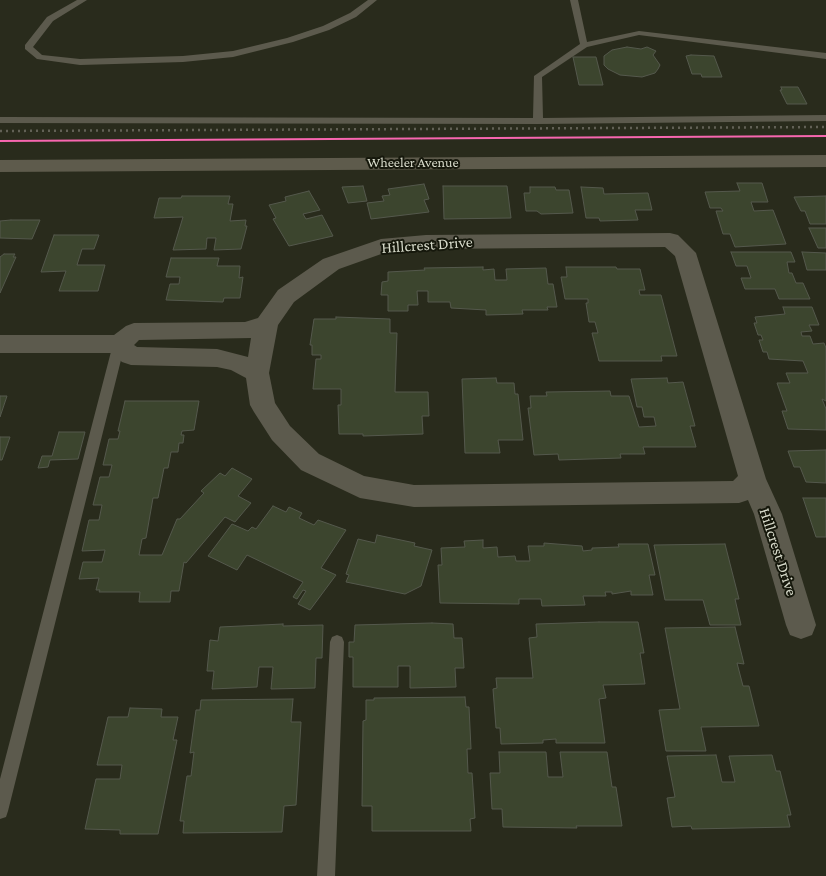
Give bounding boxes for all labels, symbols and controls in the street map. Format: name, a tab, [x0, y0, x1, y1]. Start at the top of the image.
street label: Wheeler Avenue	[367, 155, 459, 171]
street label: Hillcrest Drive	[381, 232, 473, 258]
street label: Hillcrest Drive	[755, 506, 801, 598]

